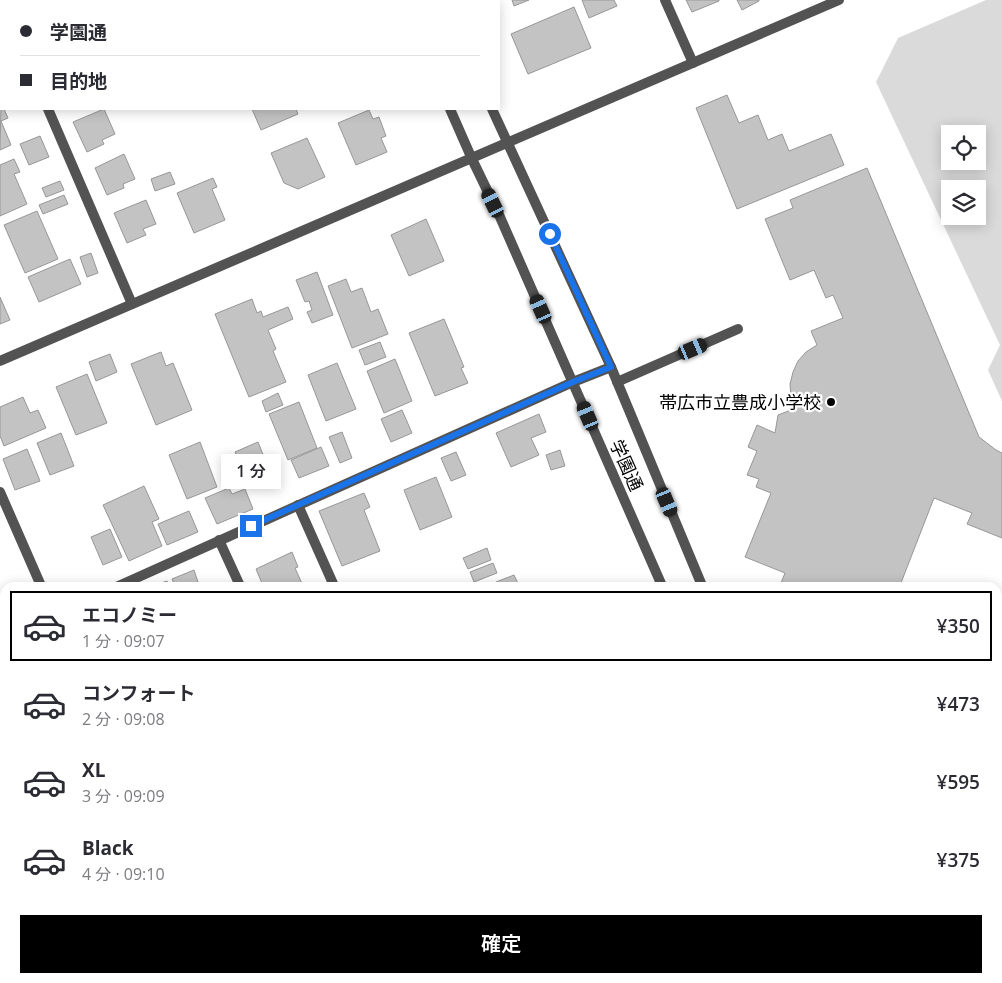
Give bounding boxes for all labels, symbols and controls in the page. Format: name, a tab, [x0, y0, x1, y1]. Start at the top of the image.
text: 学園通	[50, 19, 107, 45]
text: 目的地	[50, 68, 107, 94]
map controls	[941, 125, 986, 225]
button: locate	[941, 125, 986, 170]
button: layers	[941, 180, 986, 225]
car	[479, 186, 506, 220]
route start	[539, 223, 561, 245]
car	[528, 292, 553, 326]
car	[676, 336, 709, 362]
place label: 帯広市立豊成小学校	[659, 390, 821, 414]
marker: 帯広市立豊成小学校	[825, 396, 837, 408]
car	[575, 399, 600, 433]
street label: 学園通	[605, 435, 649, 495]
callout: 1 分	[221, 454, 281, 488]
text: 1 分	[236, 460, 266, 482]
car	[654, 485, 679, 519]
route end	[240, 515, 262, 537]
text: エコノミー	[82, 602, 177, 628]
icon: car	[22, 604, 67, 649]
text: ¥350	[937, 613, 980, 639]
text: 1 分 · 09:07	[82, 630, 165, 652]
text: コンフォート	[82, 680, 195, 706]
icon: car	[22, 682, 67, 727]
text: ¥473	[937, 691, 980, 717]
text: 2 分 · 09:08	[82, 708, 165, 730]
text: XL	[82, 757, 105, 783]
icon: car	[22, 760, 67, 805]
text: ¥595	[937, 769, 980, 795]
text: 3 分 · 09:09	[82, 785, 165, 807]
text: Black	[82, 835, 134, 861]
icon: car	[22, 838, 67, 883]
text: ¥375	[937, 847, 980, 873]
text: 4 分 · 09:10	[82, 863, 165, 885]
button: 確定	[20, 915, 982, 973]

